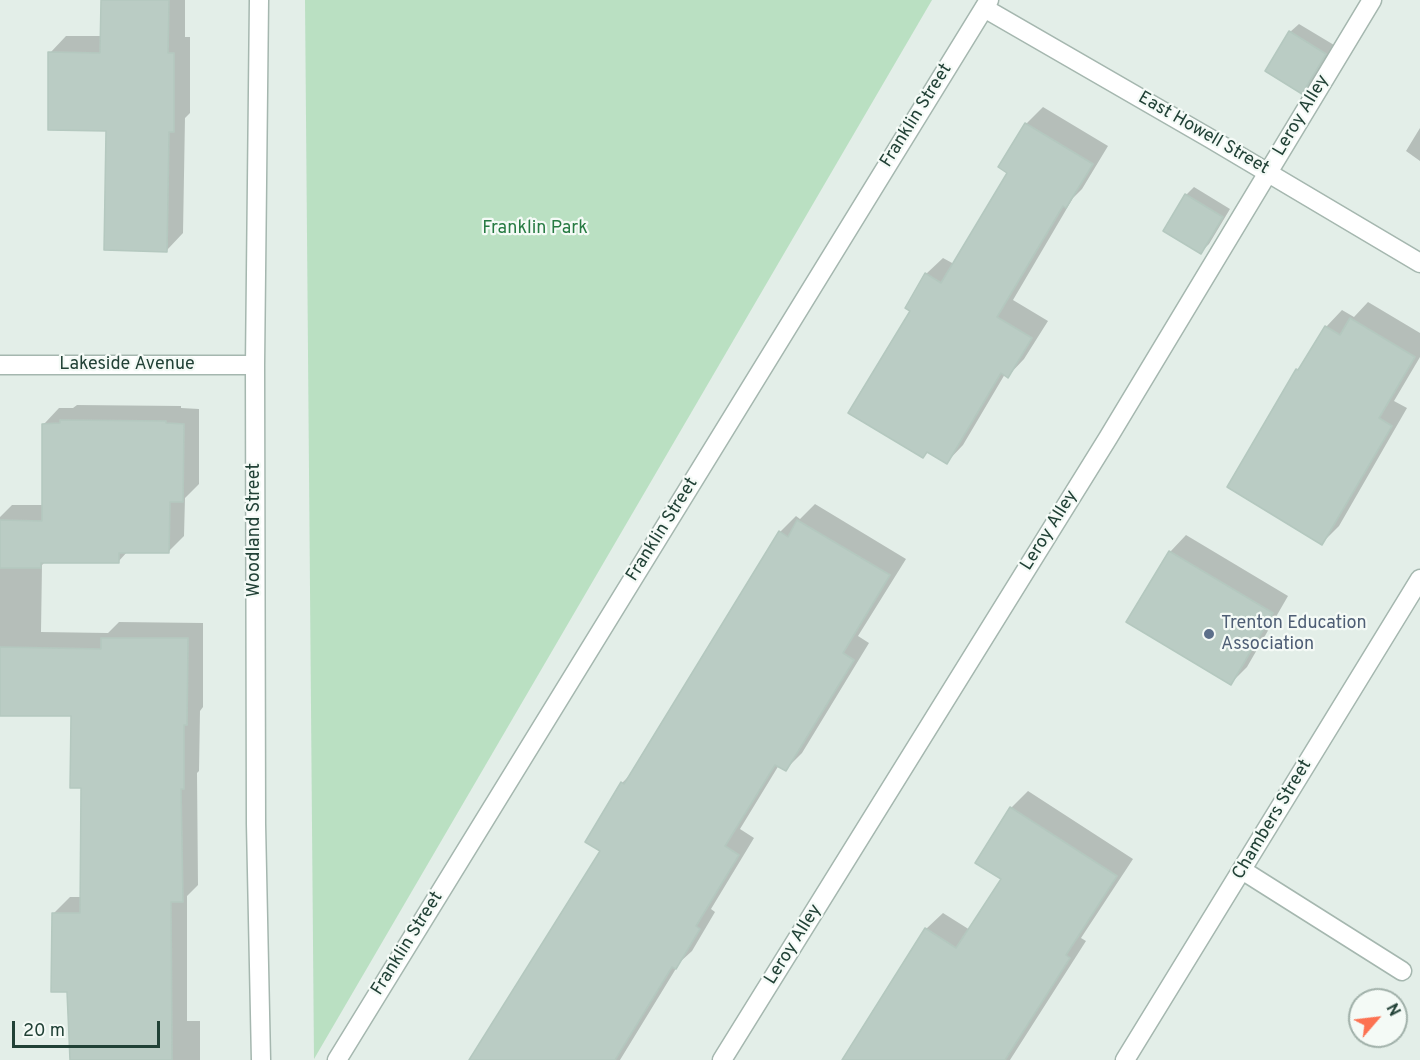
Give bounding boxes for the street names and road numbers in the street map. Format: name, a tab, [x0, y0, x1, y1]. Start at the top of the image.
street label: Franklin Street	[877, 60, 957, 172]
street label: Leroy Alley	[1269, 72, 1335, 160]
street label: East Howell Street	[1134, 88, 1272, 180]
street label: Lakeside Avenue	[59, 354, 195, 376]
street label: Woodland Street	[244, 463, 266, 597]
street label: Franklin Street	[623, 474, 703, 586]
street label: Leroy Alley	[1017, 487, 1083, 575]
street label: Chambers Street	[1229, 756, 1317, 884]
street label: Franklin Street	[368, 888, 448, 1000]
street label: Leroy Alley	[761, 901, 827, 989]

